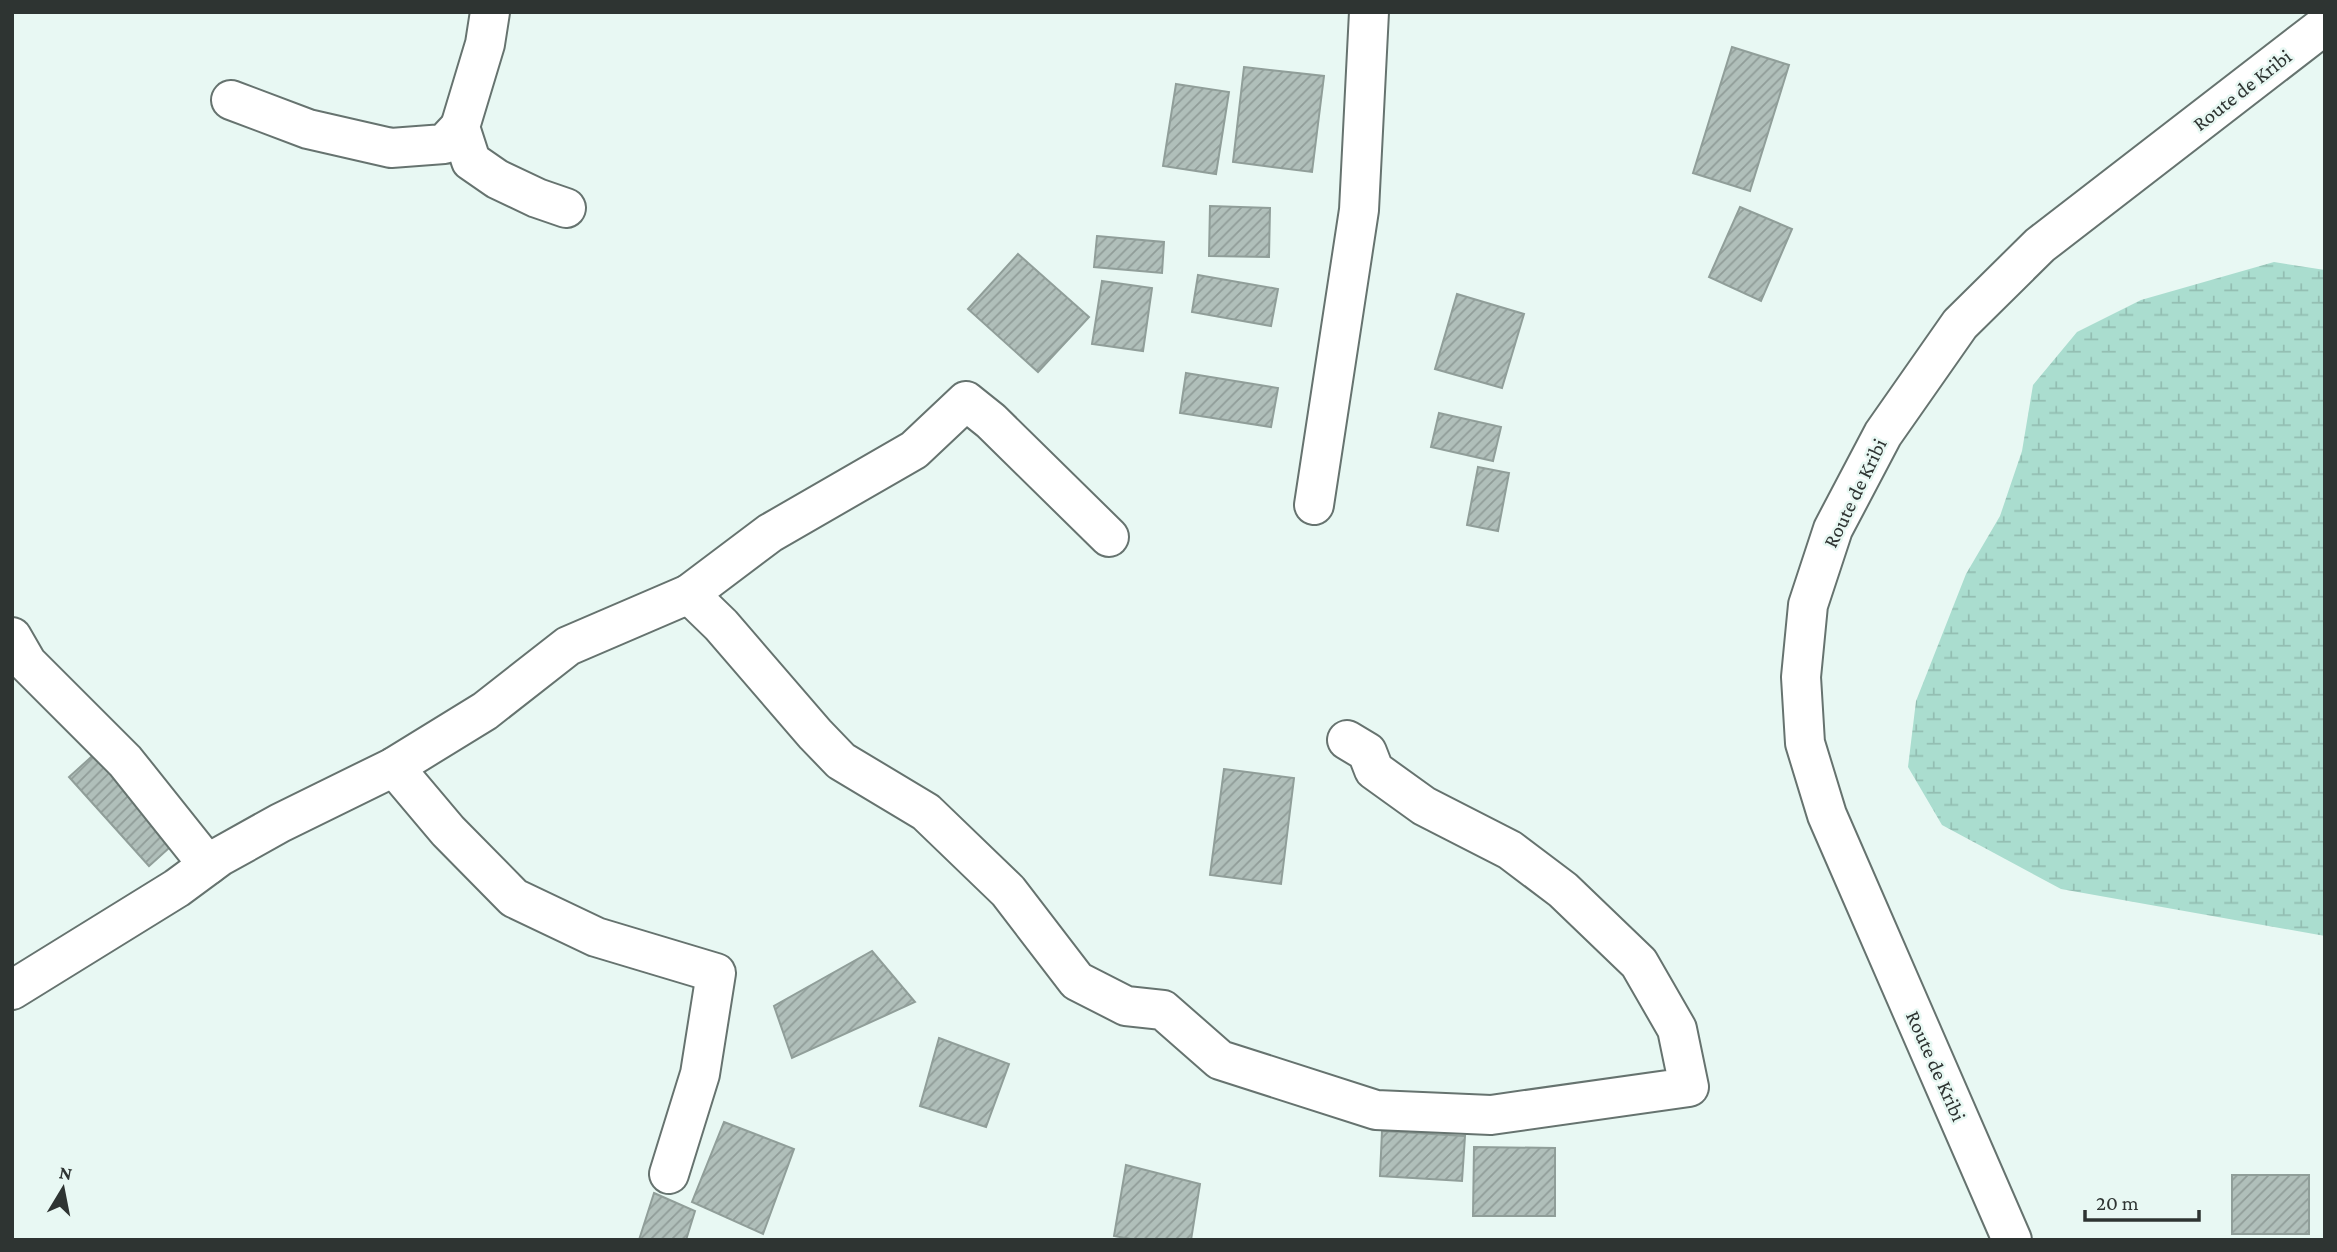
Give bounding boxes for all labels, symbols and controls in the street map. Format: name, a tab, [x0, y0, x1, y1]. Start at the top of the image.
street label: Route de Kribi	[2188, 44, 2296, 136]
street label: Route de Kribi	[1818, 434, 1892, 551]
street label: Route de Kribi	[1901, 1007, 1971, 1125]
north arrow	[28, 1154, 98, 1224]
text: N	[58, 1161, 74, 1184]
scale bar	[2085, 1178, 2199, 1222]
text: 20 m	[2096, 1191, 2139, 1215]

